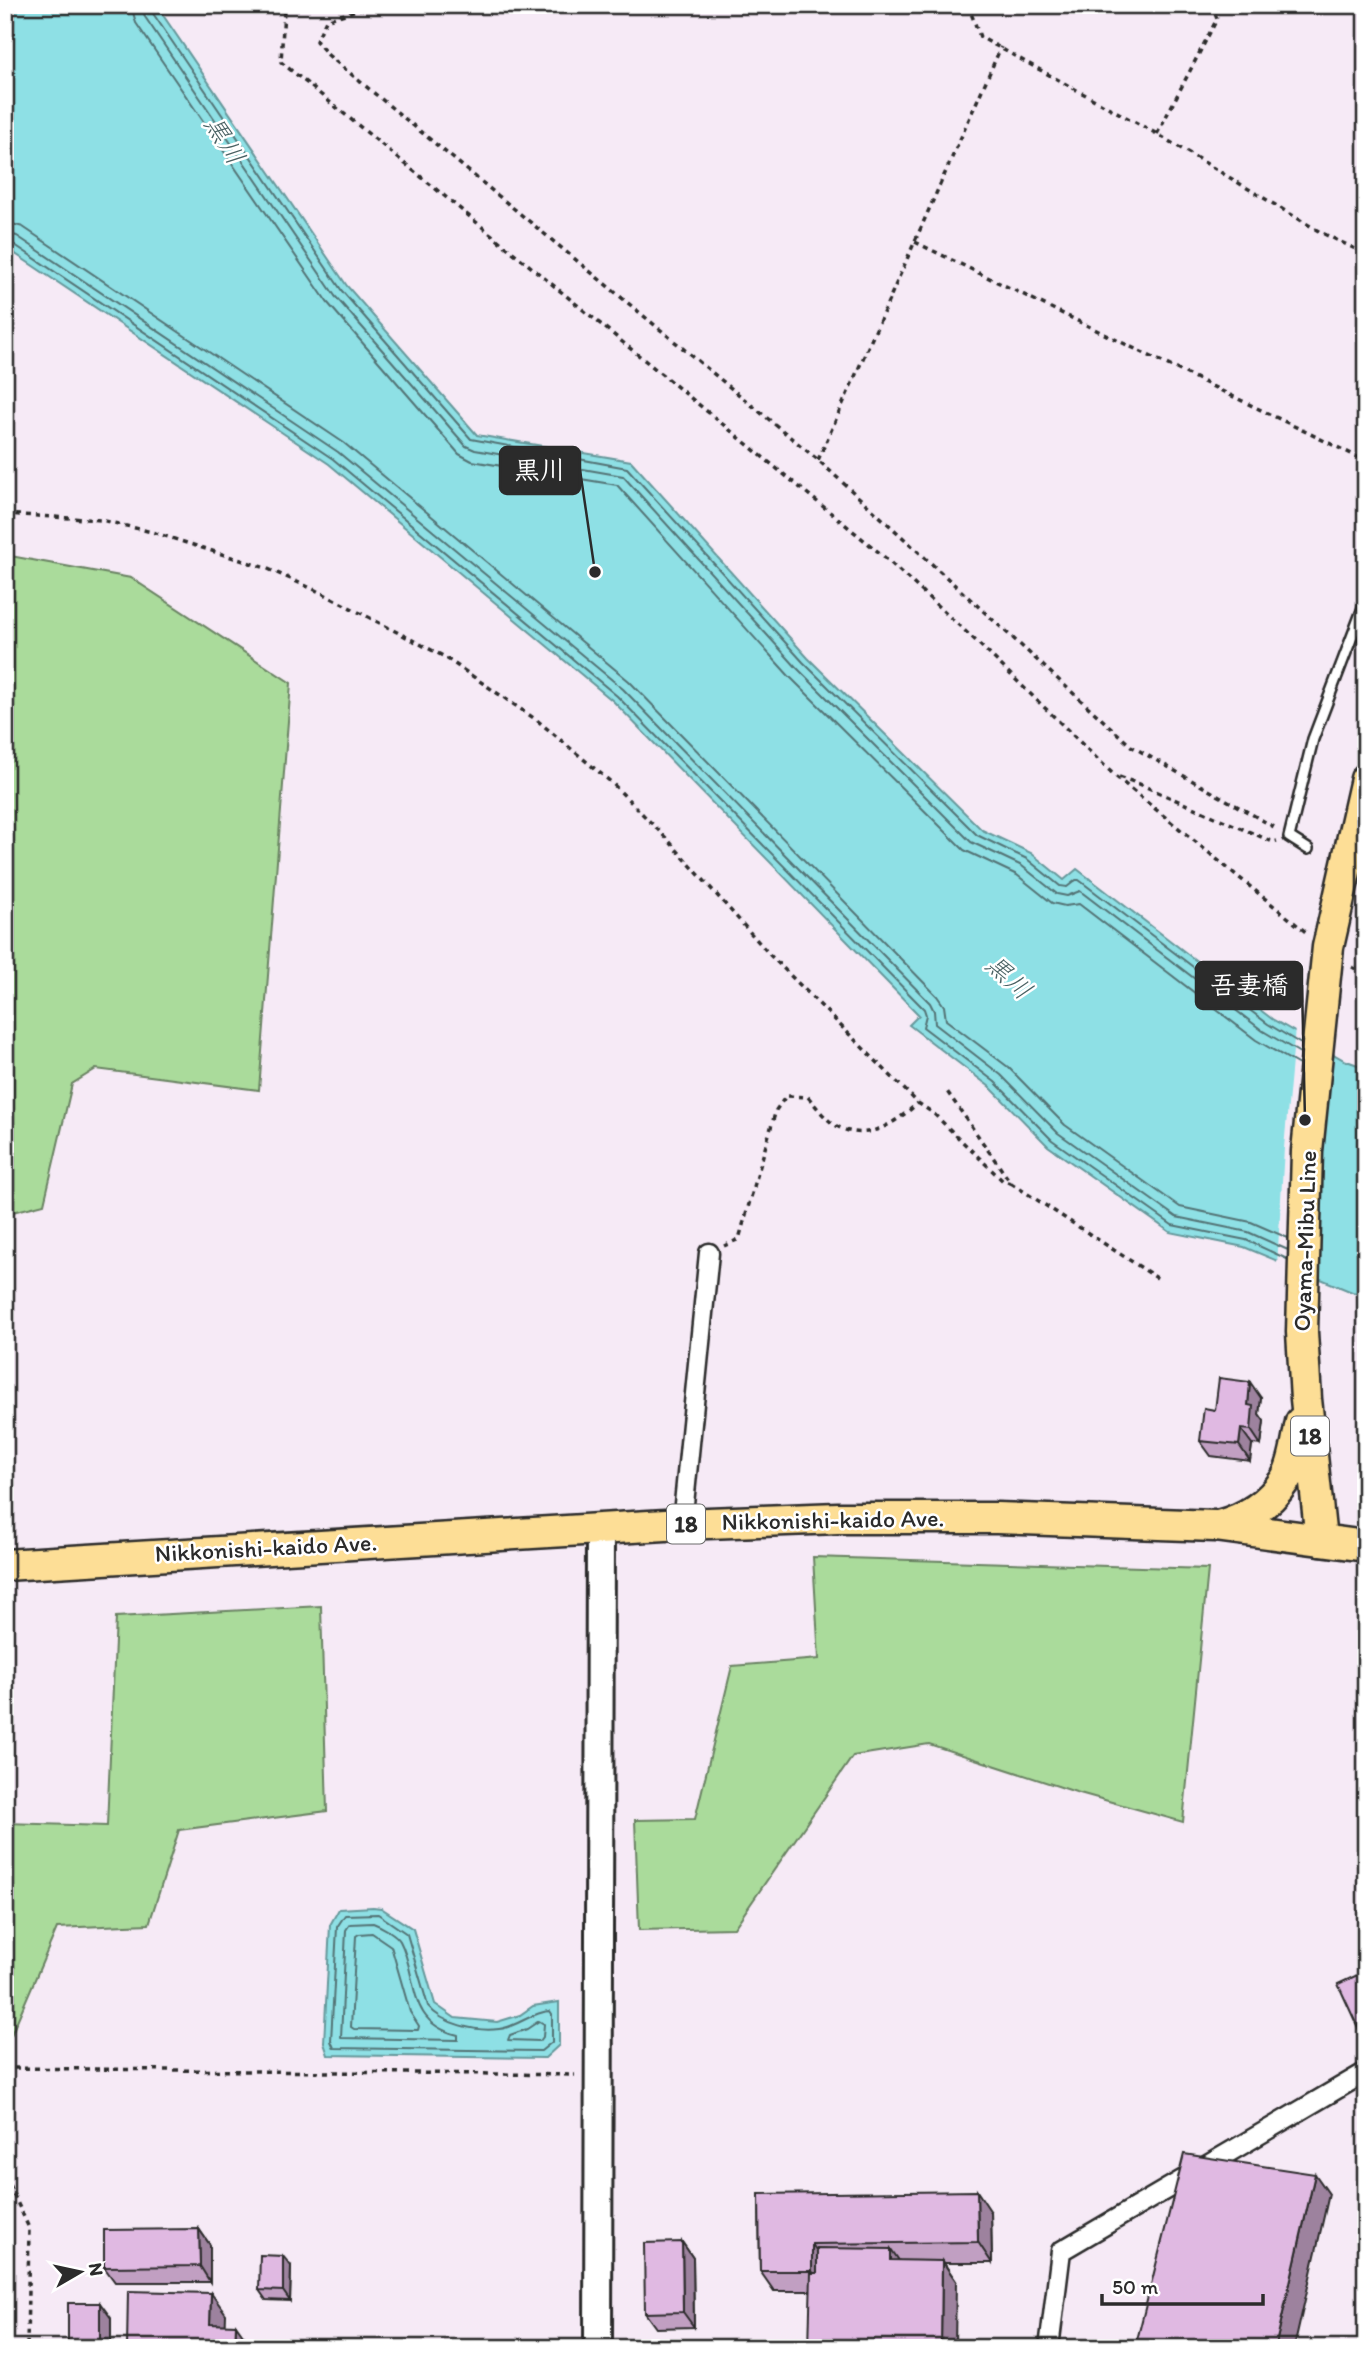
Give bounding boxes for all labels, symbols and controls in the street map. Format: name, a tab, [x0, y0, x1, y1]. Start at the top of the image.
water label: 黒川	[198, 109, 252, 171]
callout: 黒川	[500, 447, 580, 494]
text: 黒川	[514, 454, 566, 486]
water label: 黒川	[979, 948, 1039, 1006]
callout: 吾妻橋	[1196, 962, 1302, 1009]
text: 吾妻橋	[1210, 969, 1288, 1001]
street label: Oyama-Mibu Line	[1287, 1150, 1322, 1332]
road number: 18	[1291, 1416, 1329, 1456]
street label: Nikkonishi-kaido Ave.	[721, 1503, 945, 1536]
road number: 18	[667, 1504, 705, 1544]
street label: Nikkonishi-kaido Ave.	[154, 1527, 378, 1568]
north arrow	[46, 2238, 116, 2308]
text: N	[84, 2261, 109, 2278]
scale bar	[1102, 2262, 1262, 2306]
text: 50 m	[1112, 2274, 1159, 2299]

